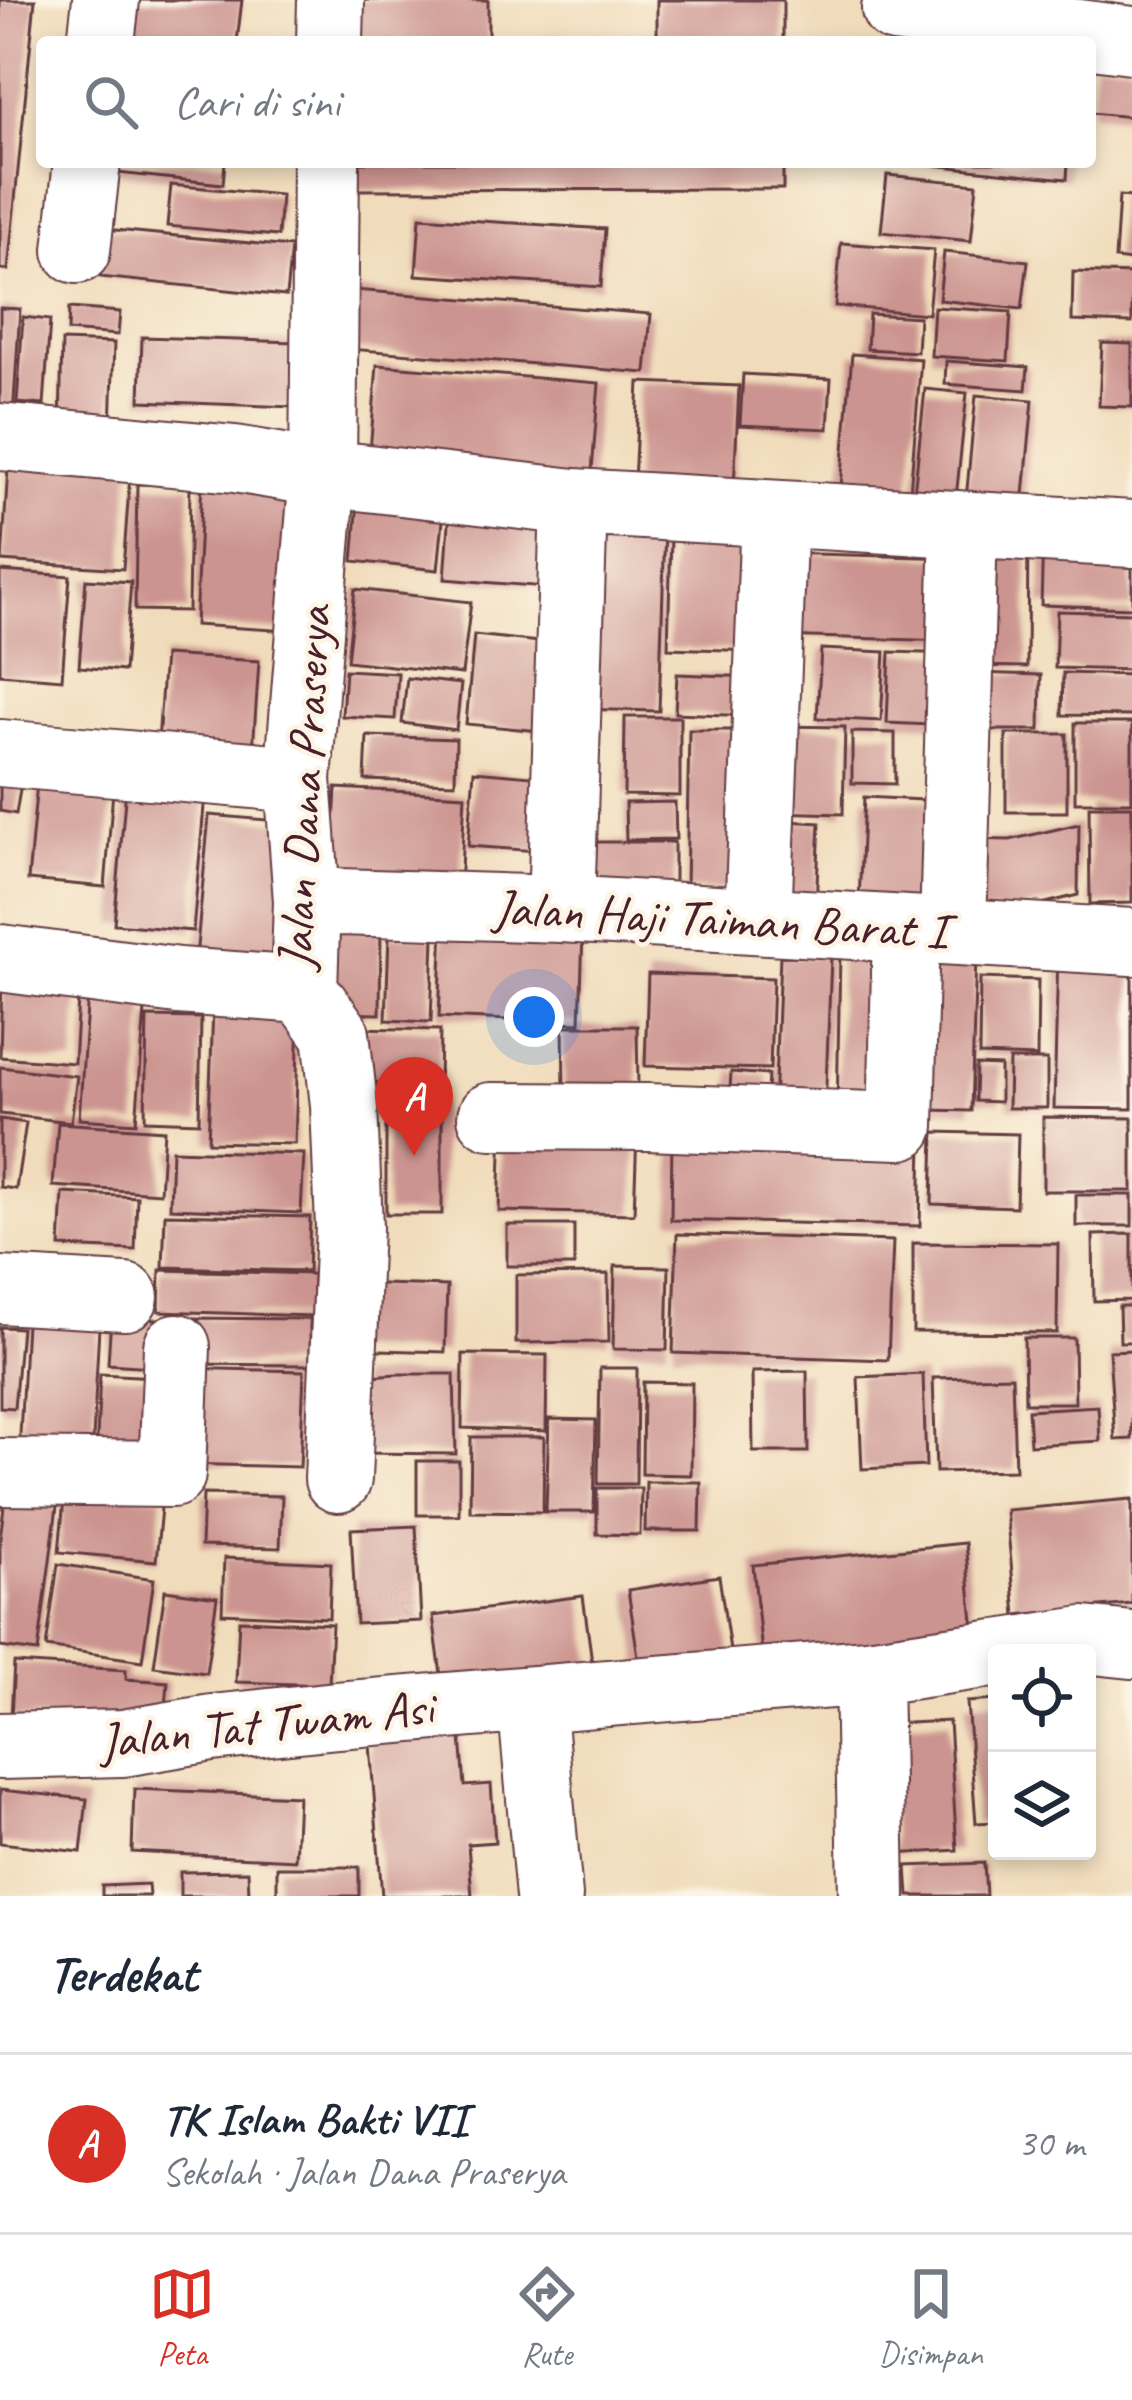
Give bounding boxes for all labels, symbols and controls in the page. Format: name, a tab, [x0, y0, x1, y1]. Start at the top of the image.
search box	[36, 36, 1096, 168]
icon: search	[78, 69, 144, 135]
text: Cari di sini	[174, 74, 340, 131]
street label: Jalan Dana Praserya	[262, 601, 346, 974]
street label: Jalan Haji Taiman Barat I	[489, 875, 959, 963]
your location	[504, 987, 564, 1047]
pin: A	[375, 1057, 453, 1156]
map controls	[988, 1644, 1096, 1860]
button: locate	[988, 1644, 1096, 1752]
street label: Jalan Tat Twam Asi	[93, 1674, 441, 1774]
button: layers	[988, 1752, 1096, 1860]
text: Terdekat	[48, 1942, 197, 2006]
text: TK Islam Bakti VII	[162, 2091, 468, 2148]
text: A	[77, 2119, 97, 2168]
text: 30 m	[1018, 2119, 1084, 2168]
text: Sekolah · Jalan Dana Praserya	[162, 2148, 565, 2197]
tab: Peta	[149, 2261, 215, 2375]
tab: Rute	[514, 2261, 580, 2375]
tab: Disimpan	[878, 2261, 983, 2375]

